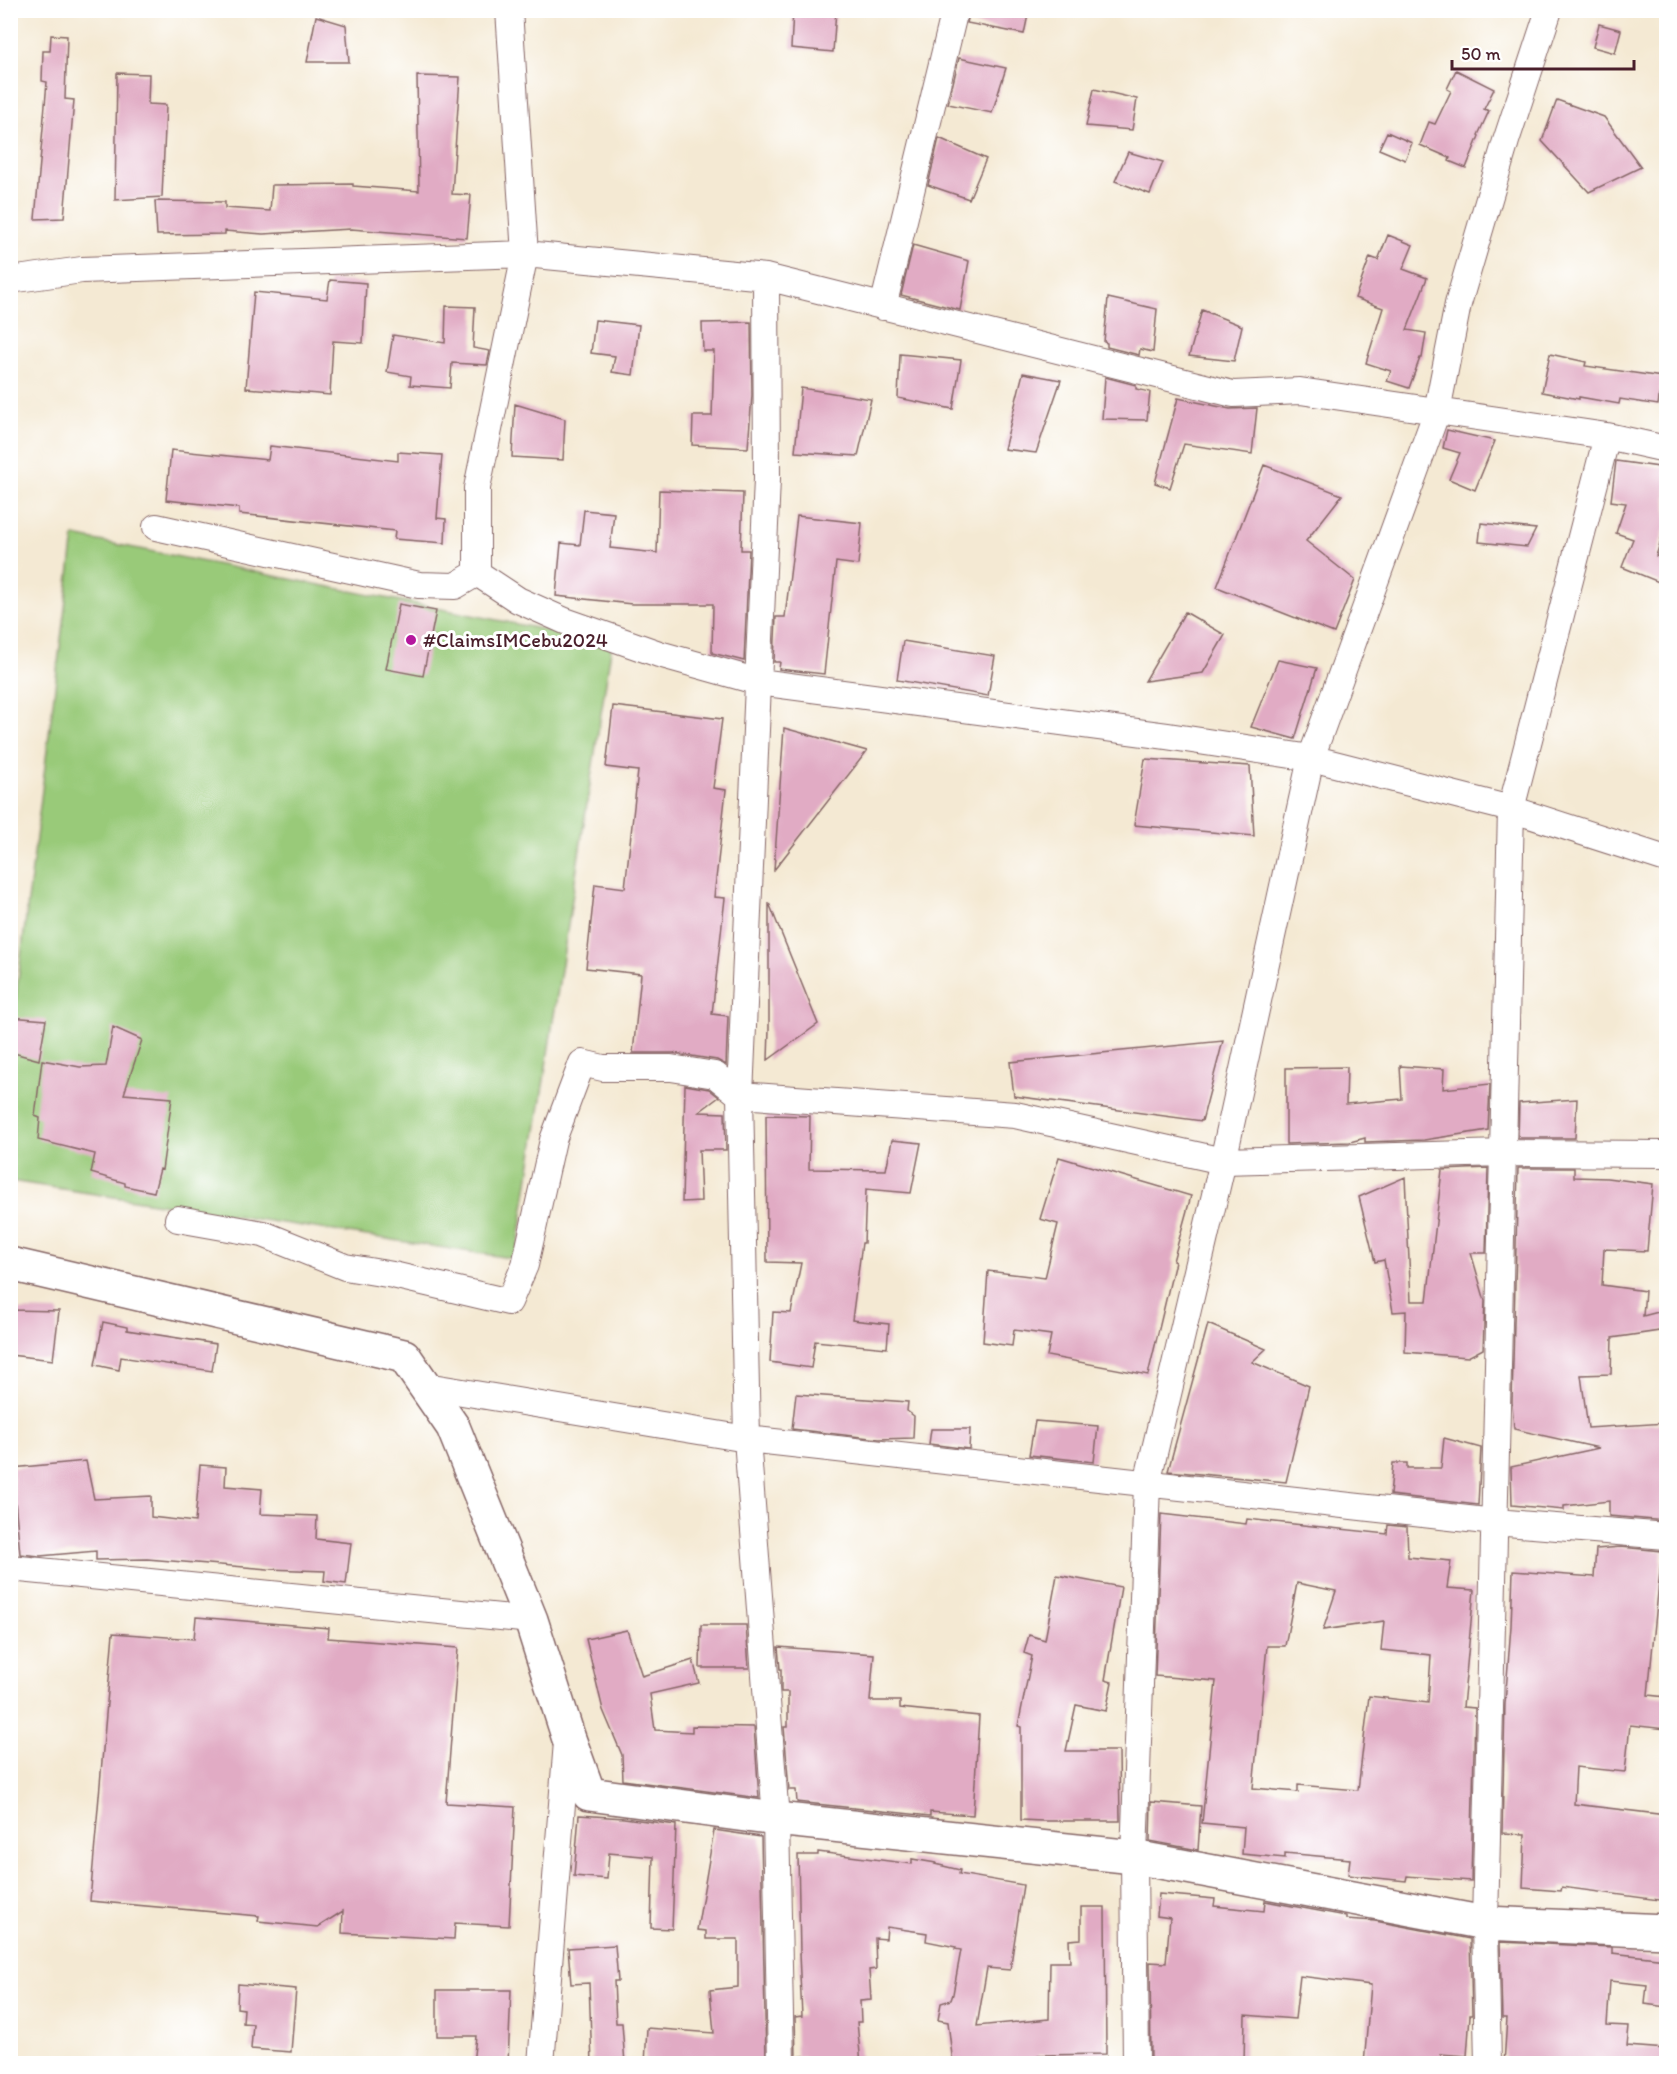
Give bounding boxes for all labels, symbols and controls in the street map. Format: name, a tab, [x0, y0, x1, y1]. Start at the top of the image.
scale bar	[1452, 33, 1634, 71]
text: 50 m	[1461, 43, 1501, 65]
place label: #ClaimsIMCebu2024	[423, 628, 608, 652]
marker: #ClaimsIMCebu2024	[404, 633, 418, 647]

